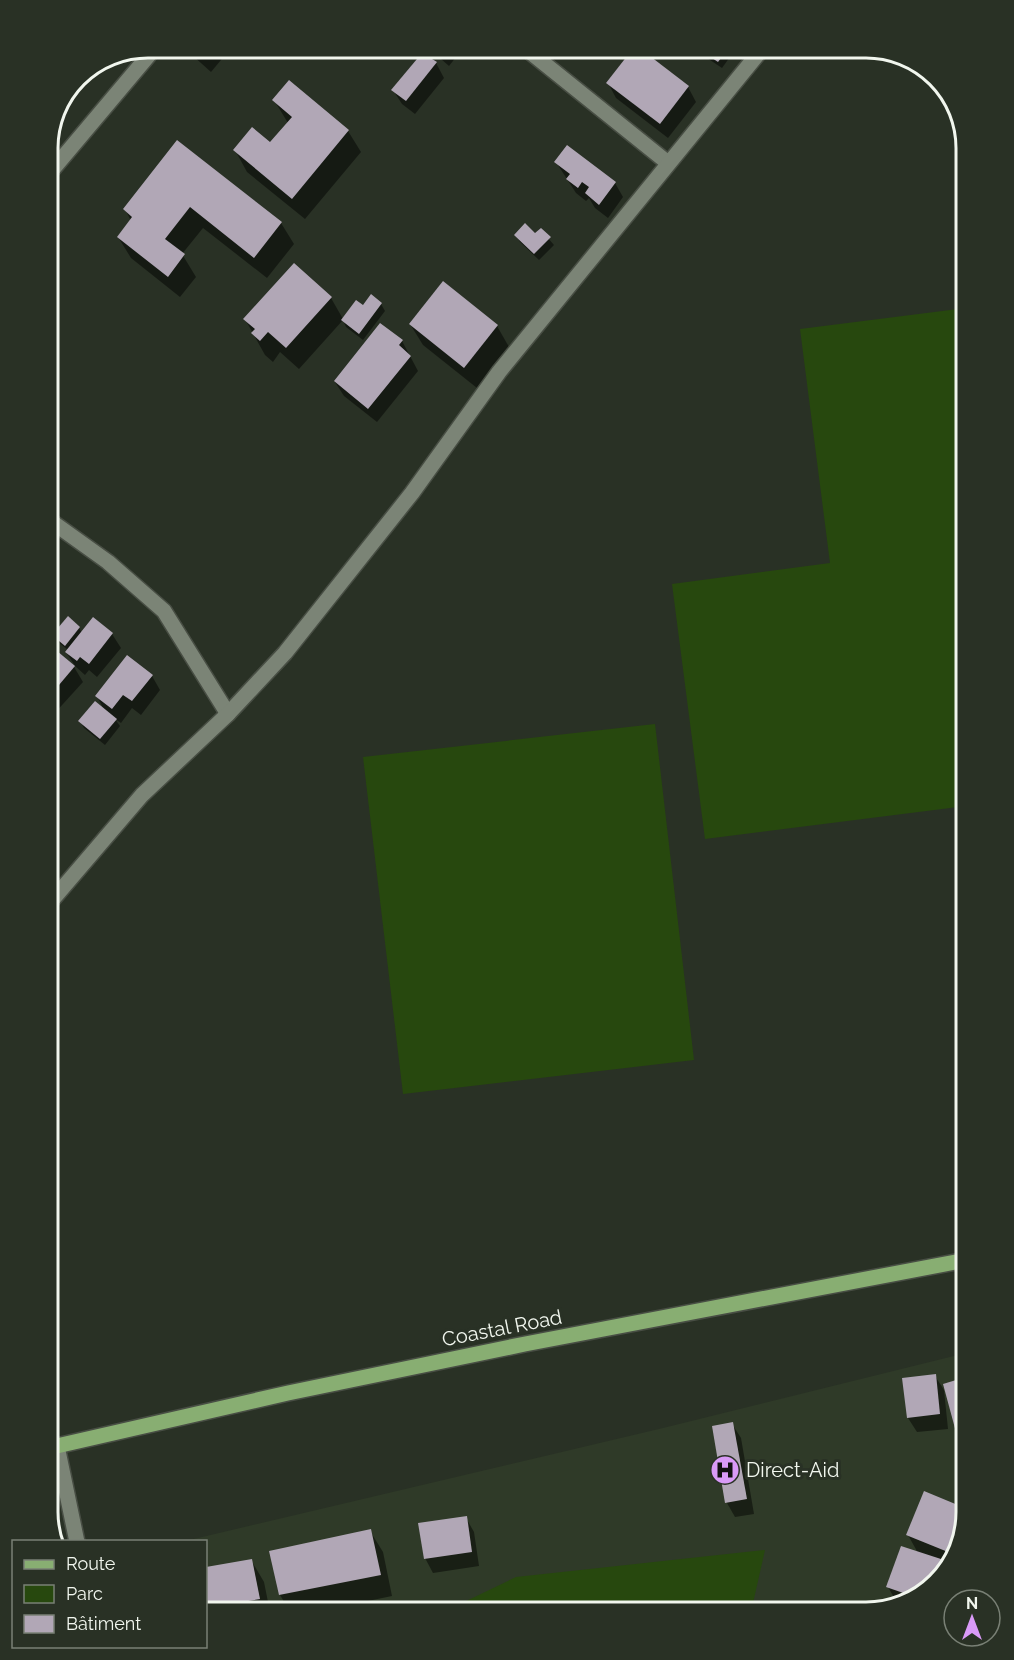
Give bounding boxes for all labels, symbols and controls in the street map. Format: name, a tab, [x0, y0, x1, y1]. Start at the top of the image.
street label: Coastal Road	[440, 1305, 564, 1351]
hospital icon: Direct-Aid	[709, 1454, 741, 1486]
place label: Direct-Aid	[746, 1458, 839, 1482]
legend	[12, 1540, 207, 1648]
text: Route	[66, 1553, 116, 1574]
text: Parc	[66, 1583, 103, 1604]
north arrow	[942, 1588, 1002, 1648]
text: N	[966, 1594, 978, 1613]
text: Bâtiment	[66, 1613, 141, 1634]

